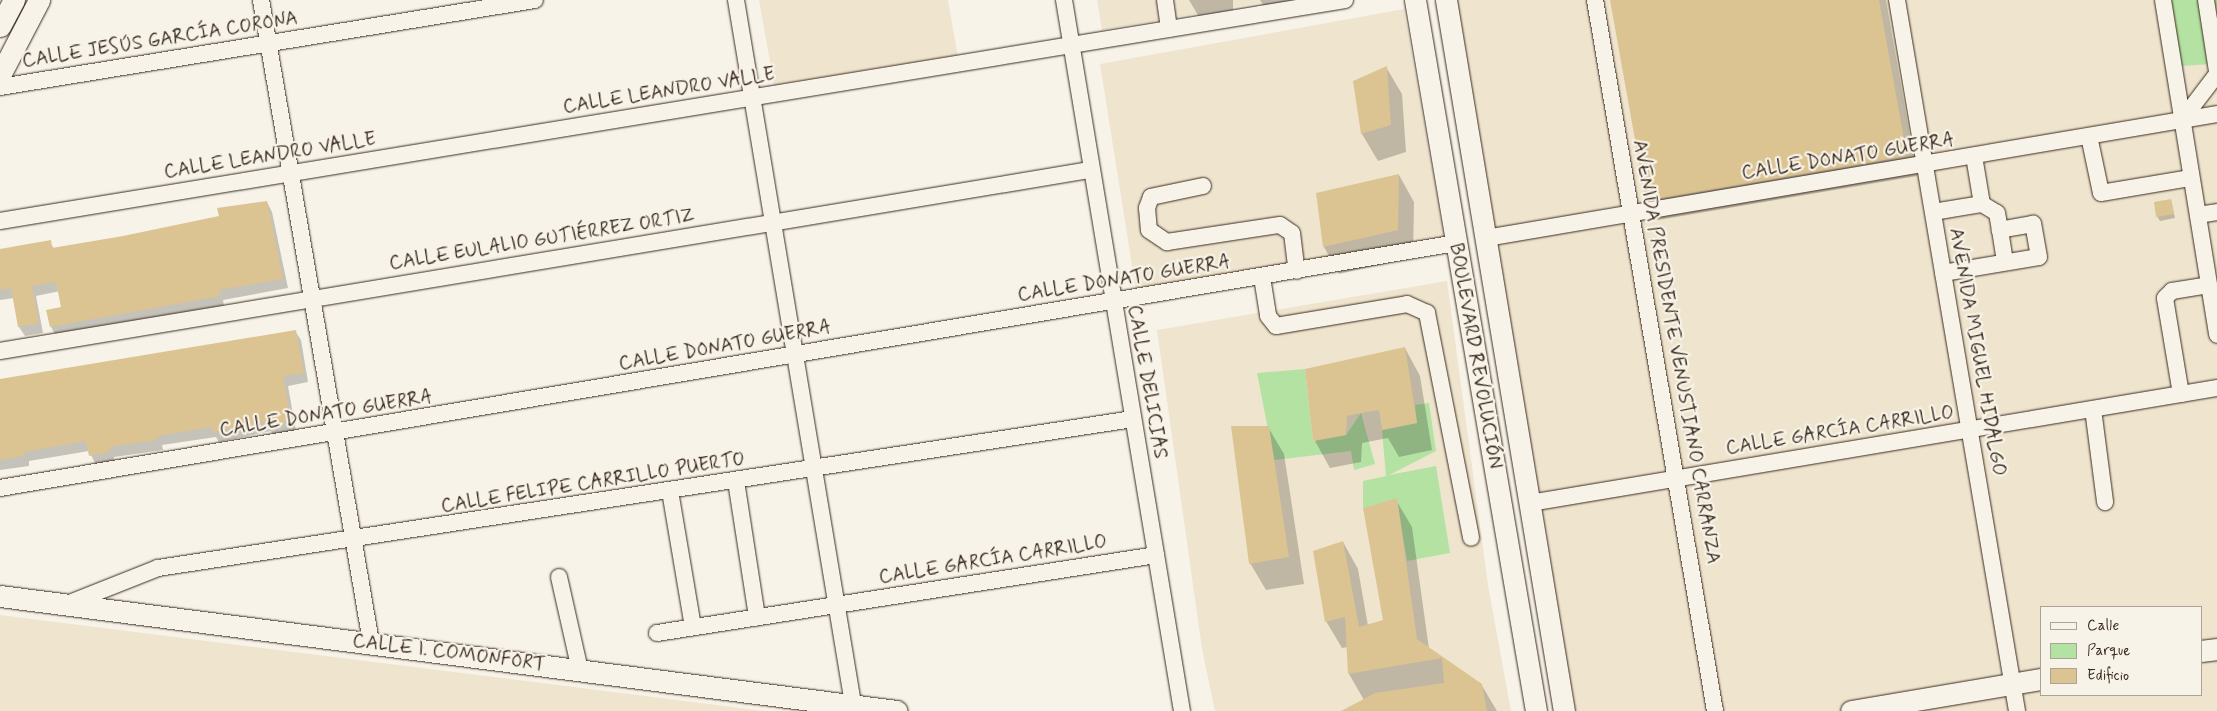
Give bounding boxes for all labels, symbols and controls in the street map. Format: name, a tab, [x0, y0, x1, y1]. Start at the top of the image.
street label: CALLE JESÚS GARCÍA CORONA	[22, 7, 298, 73]
street label: CALLE LEANDRO VALLE	[562, 63, 776, 119]
street label: CALLE LEANDRO VALLE	[163, 128, 377, 184]
street label: CALLE DONATO GUERRA	[1739, 129, 1957, 185]
street label: AVENIDA PRESIDENTE VENUSTIANO CARRANZA	[1628, 140, 1724, 564]
street label: CALLE EULALIO GUTIÉRREZ ORTIZ	[380, 203, 704, 277]
street label: AVENIDA MIGUEL HIDALGO	[1944, 228, 2010, 476]
street label: BOULEVARD REVOLUCIÓN	[1444, 241, 1506, 471]
street label: CALLE DONATO GUERRA	[1015, 251, 1233, 307]
street label: CALLE DELICIAS	[1123, 305, 1171, 459]
street label: CALLE DONATO GUERRA	[616, 316, 834, 376]
street label: CALLE DONATO GUERRA	[217, 386, 435, 442]
street label: CALLE GARCÍA CARRILLO	[1722, 401, 1958, 461]
street label: CALLE FELIPE CARRILLO PUERTO	[440, 448, 746, 518]
street label: CALLE GARCÍA CARRILLO	[875, 530, 1111, 590]
legend	[2040, 606, 2202, 696]
text: Calle	[2087, 616, 2119, 636]
street label: CALLE I. COMONFORT	[349, 630, 549, 676]
text: Parque	[2087, 641, 2130, 661]
text: Edificio	[2087, 666, 2129, 686]

